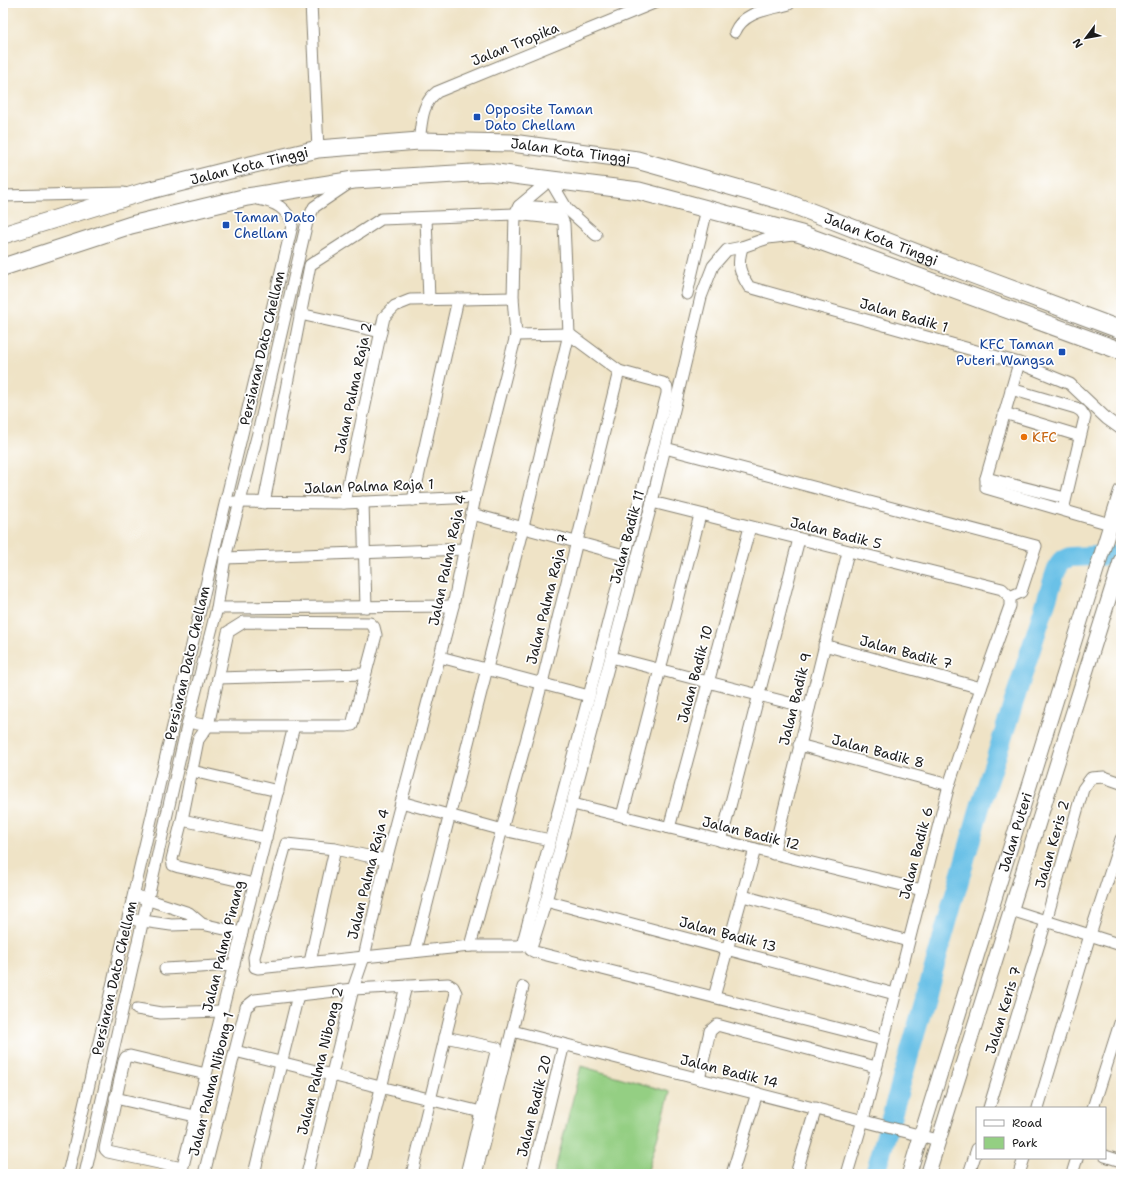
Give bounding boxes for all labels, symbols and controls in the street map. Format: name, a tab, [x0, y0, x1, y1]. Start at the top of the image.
street label: Jalan Tropika	[469, 18, 562, 70]
north arrow	[1066, 18, 1106, 58]
text: N	[1069, 35, 1087, 51]
place label: Opposite Taman Dato Chellam	[485, 100, 593, 134]
marker: Opposite Taman Dato Chellam	[472, 112, 482, 122]
street label: Jalan Kota Tinggi	[509, 134, 632, 168]
street label: Jalan Kota Tinggi	[188, 143, 310, 189]
place label: Taman Dato Chellam	[234, 208, 315, 242]
street label: Jalan Kota Tinggi	[821, 209, 941, 269]
marker: Taman Dato Chellam	[221, 220, 231, 230]
street label: Persiaran Dato Chellam	[235, 269, 289, 427]
street label: Jalan Badik 1	[858, 294, 950, 336]
street label: Jalan Palma Raja 2	[330, 321, 376, 455]
place label: KFC Taman Puteri Wangsa	[956, 335, 1054, 369]
marker: KFC Taman Puteri Wangsa	[1057, 347, 1067, 357]
place label: KFC	[1032, 428, 1057, 446]
marker: KFC	[1019, 432, 1029, 442]
street label: Jalan Palma Raja 1	[304, 475, 434, 497]
street label: Jalan Badik 11	[606, 488, 648, 586]
street label: Jalan Palma Raja 4	[424, 492, 470, 627]
street label: Jalan Badik 5	[788, 513, 884, 553]
street label: Jalan Palma Raja 7	[522, 532, 572, 666]
street label: Persiaran Dato Chellam	[160, 584, 214, 742]
street label: Jalan Badik 10	[673, 623, 717, 725]
street label: Jalan Badik 7	[858, 631, 954, 673]
street label: Jalan Badik 9	[775, 651, 815, 747]
street label: Jalan Badik 8	[830, 730, 926, 772]
street label: Jalan Puteri	[994, 790, 1036, 874]
street label: Jalan Keris 2	[1031, 798, 1073, 890]
street label: Jalan Badik 6	[895, 805, 937, 901]
street label: Jalan Palma Raja 4	[343, 807, 393, 941]
street label: Jalan Badik 12	[700, 812, 802, 854]
street label: Jalan Palma Pinang	[198, 878, 248, 1014]
street label: Persiaran Dato Chellam	[87, 899, 141, 1057]
street label: Jalan Badik 13	[677, 912, 779, 956]
street label: Jalan Keris 7	[981, 964, 1025, 1056]
street label: Jalan Palma Nibong 2	[293, 985, 347, 1137]
street label: Jalan Palma Nibong 1	[184, 1010, 238, 1158]
street label: Jalan Badik 14	[678, 1050, 780, 1092]
street label: Jalan Badik 20	[513, 1053, 555, 1159]
legend	[976, 1107, 1106, 1159]
text: Road	[1012, 1115, 1043, 1131]
text: Park	[1012, 1135, 1038, 1151]

